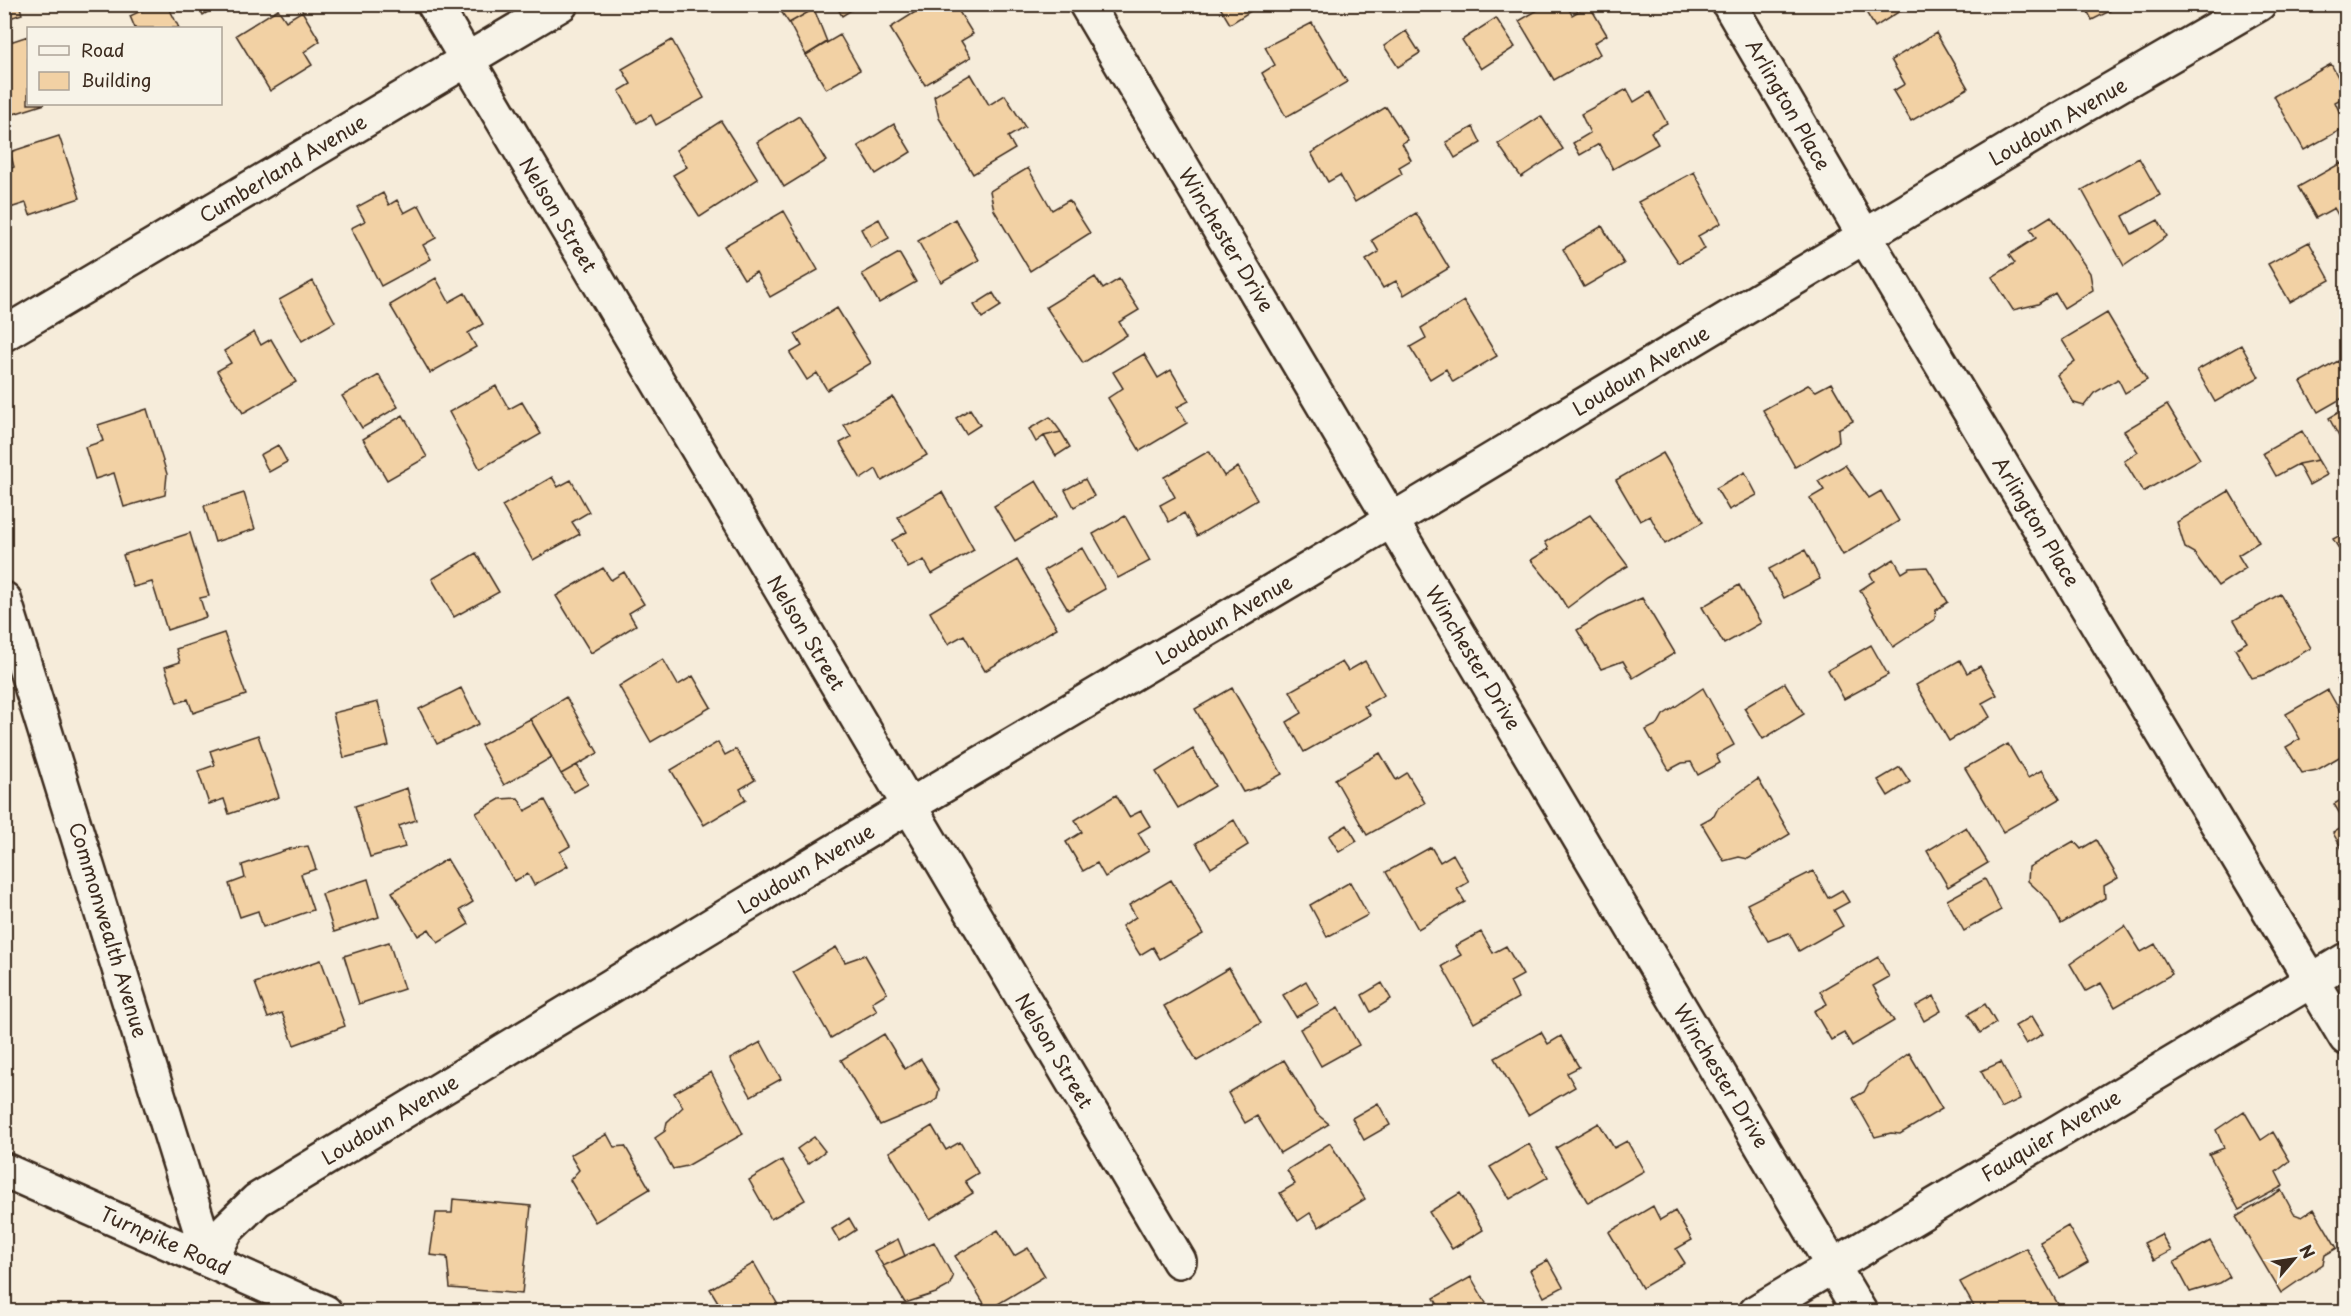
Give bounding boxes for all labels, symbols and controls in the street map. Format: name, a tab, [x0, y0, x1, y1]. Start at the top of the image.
legend	[27, 27, 222, 105]
street label: Arlington Place	[1739, 33, 1839, 176]
text: Road	[81, 36, 125, 63]
text: Building	[81, 66, 151, 93]
street label: Loudoun Avenue	[1983, 69, 2132, 173]
street label: Cumberland Avenue	[193, 106, 372, 230]
street label: Nelson Street	[513, 151, 605, 278]
street label: Winchester Drive	[1172, 161, 1282, 318]
street label: Loudoun Avenue	[1566, 317, 1715, 423]
street label: Arlington Place	[1986, 451, 2088, 592]
street label: Loudoun Avenue	[1149, 566, 1298, 672]
street label: Nelson Street	[761, 569, 853, 696]
street label: Winchester Drive	[1419, 579, 1529, 736]
street label: Loudoun Avenue	[731, 815, 880, 921]
street label: Commonwealth Avenue	[62, 818, 156, 1041]
street label: Nelson Street	[1009, 987, 1101, 1114]
street label: Winchester Drive	[1667, 997, 1777, 1154]
street label: Loudoun Avenue	[315, 1066, 464, 1172]
street label: Fauquier Avenue	[1975, 1082, 2126, 1189]
street label: Turnpike Road	[95, 1198, 235, 1282]
north arrow	[2264, 1229, 2324, 1289]
text: N	[2294, 1240, 2322, 1263]

